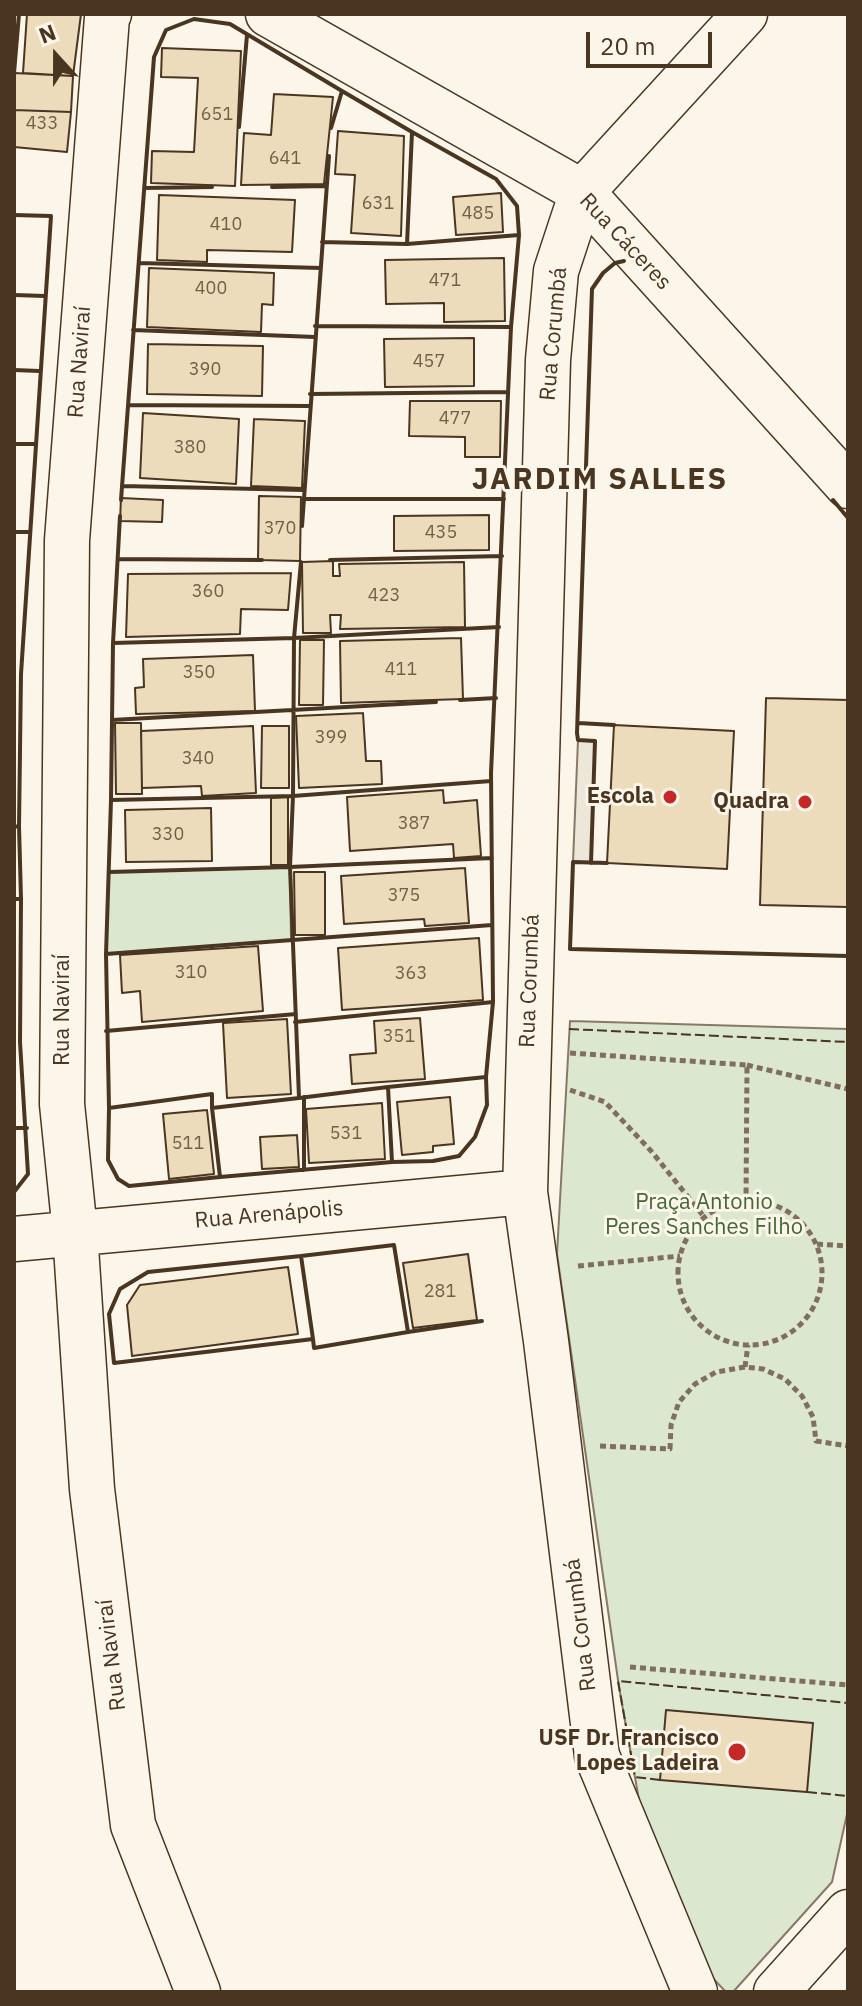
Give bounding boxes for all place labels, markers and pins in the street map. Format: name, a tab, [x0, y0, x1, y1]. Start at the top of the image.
place label: Escola	[587, 784, 654, 810]
marker: Escola	[661, 788, 679, 806]
place label: Quadra	[713, 789, 789, 815]
marker: Quadra	[796, 793, 814, 811]
place label: USF Dr. Francisco Lopes Ladeira	[539, 1726, 719, 1778]
marker: USF Dr. Francisco Lopes Ladeira	[726, 1741, 748, 1763]

